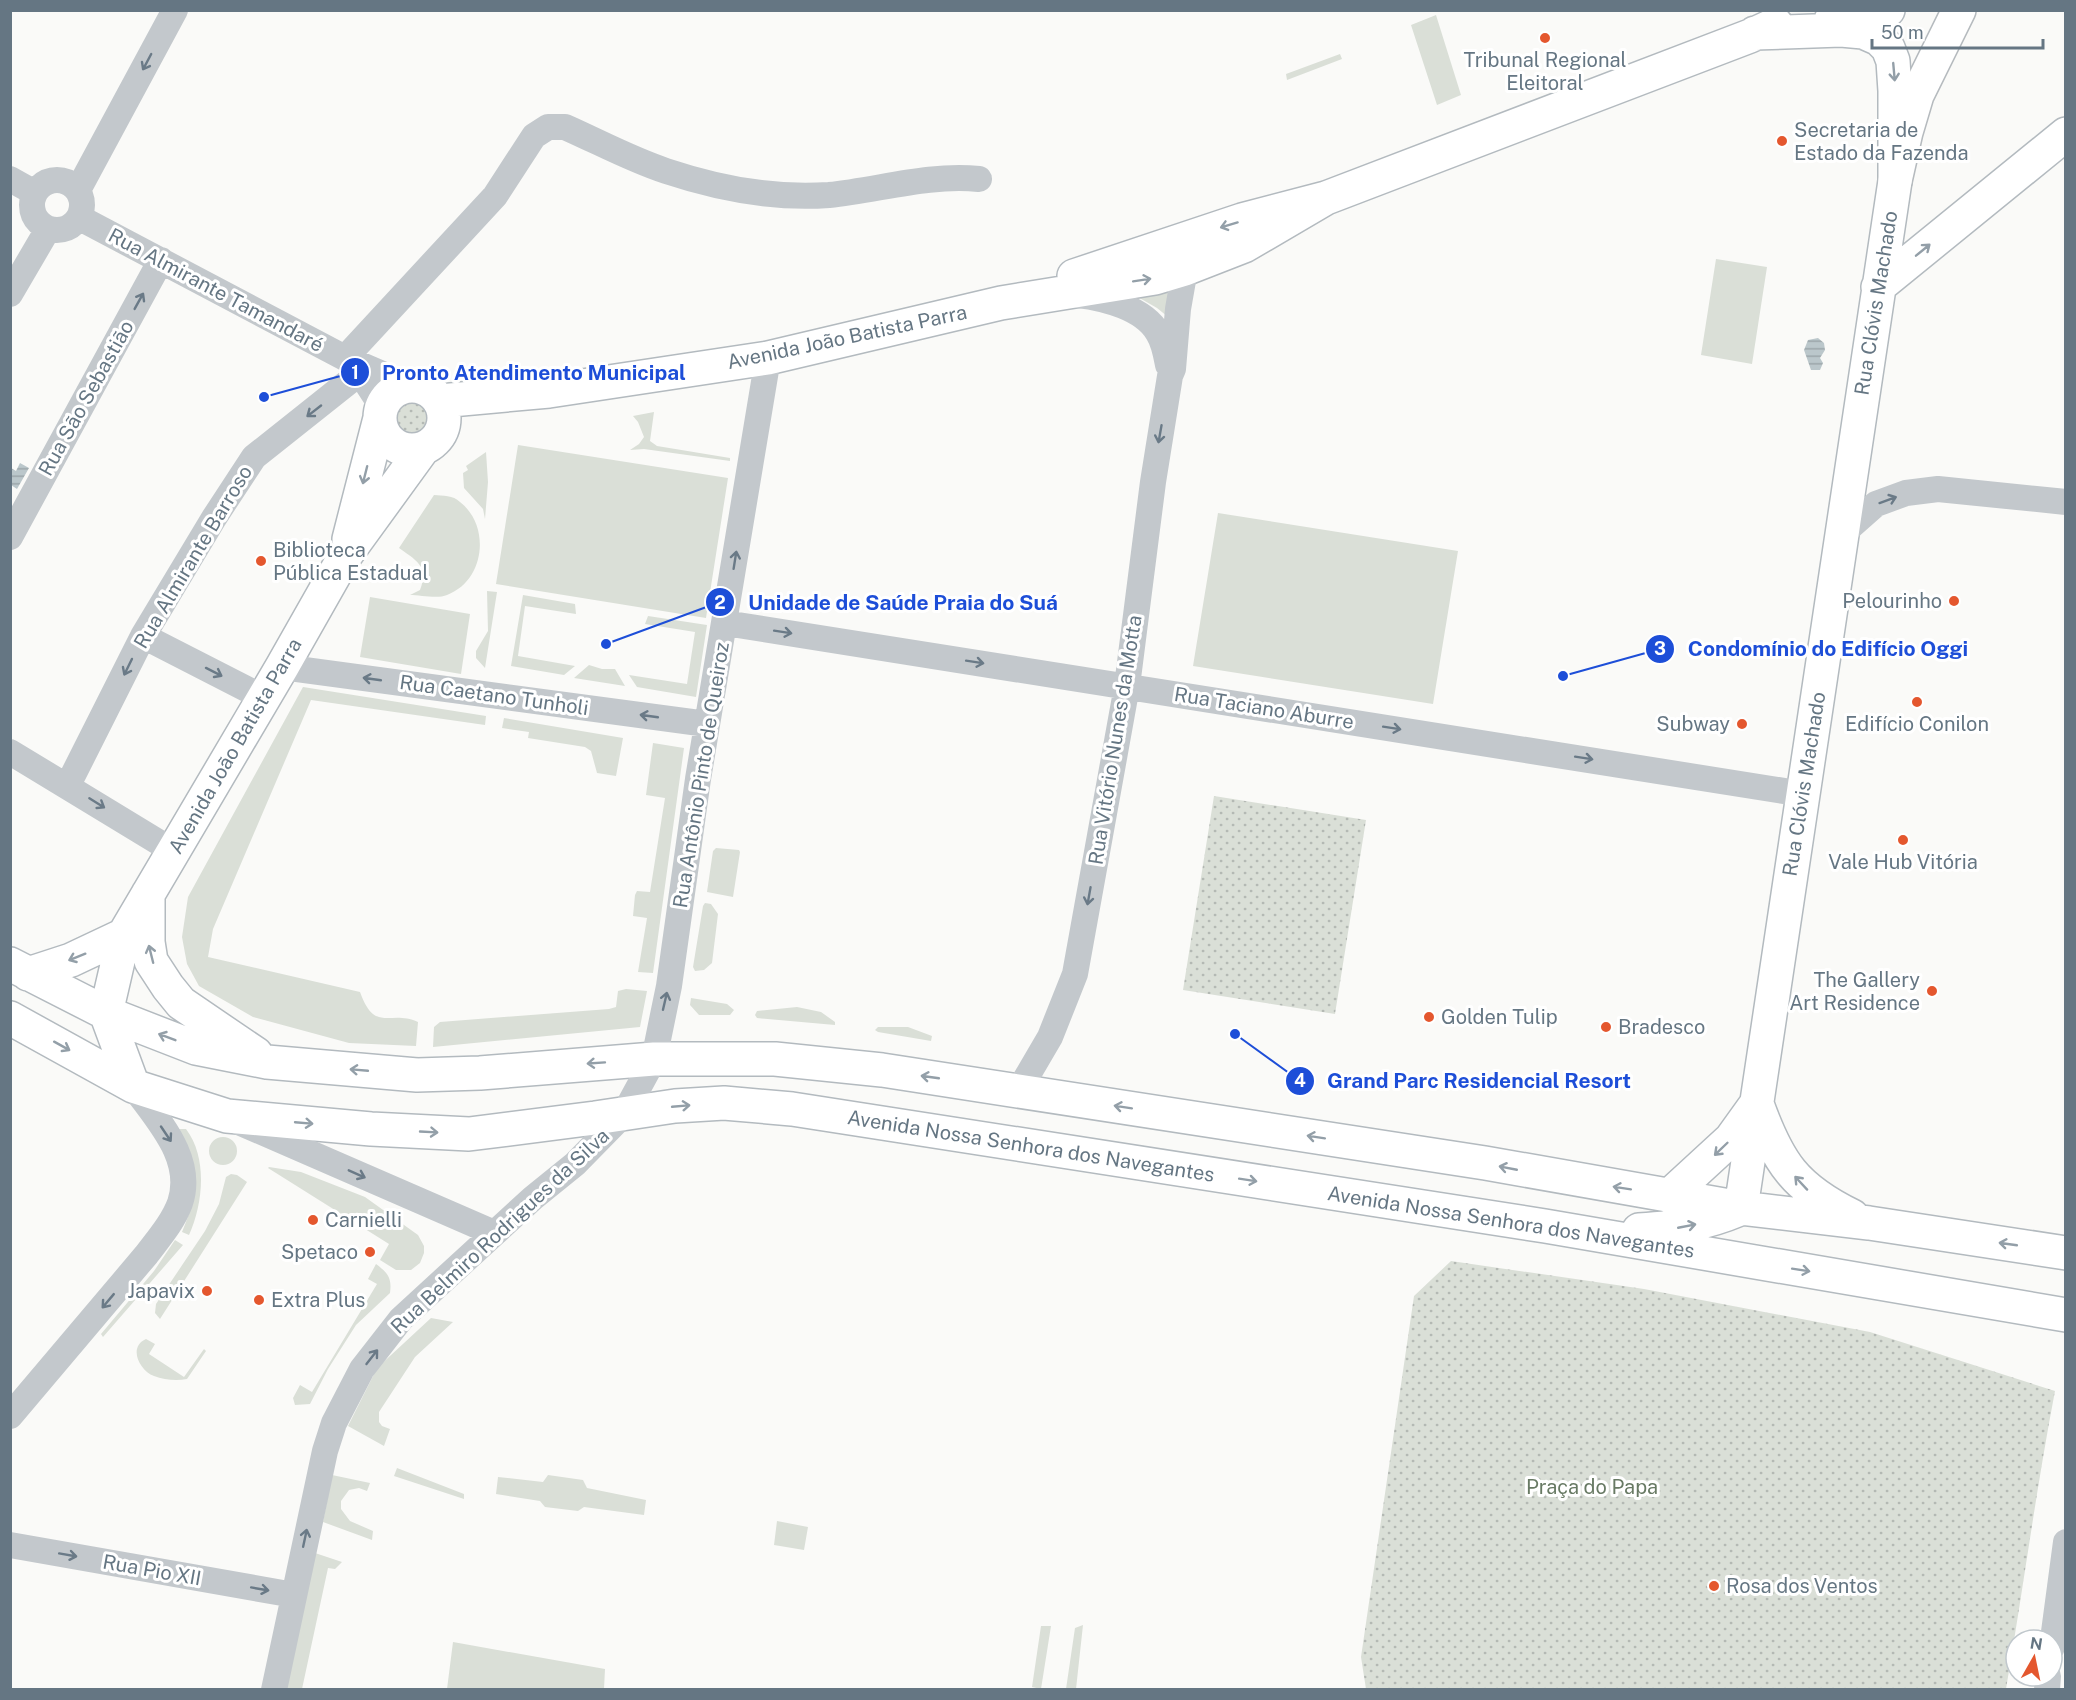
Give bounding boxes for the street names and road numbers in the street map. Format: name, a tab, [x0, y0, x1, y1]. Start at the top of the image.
street label: Rua Clóvis Machado	[1850, 209, 1902, 397]
street label: Rua Almirante Tamandaré	[104, 223, 328, 357]
street label: Avenida João Batista Parra	[725, 300, 969, 374]
street label: Rua São Sebastião	[33, 316, 139, 480]
street label: Rua Almirante Barroso	[129, 461, 257, 653]
street label: Rua Vitório Nunes da Motta	[1083, 613, 1147, 867]
street label: Avenida João Batista Parra	[163, 634, 307, 858]
street label: Rua Antônio Pinto de Queiroz	[668, 640, 734, 910]
street label: Rua Caetano Tunholi	[398, 670, 590, 720]
street label: Rua Taciano Aburre	[1172, 682, 1356, 734]
street label: Rua Clóvis Machado	[1778, 690, 1830, 878]
street label: Avenida Nossa Senhora dos Navegantes	[846, 1105, 1216, 1187]
street label: Rua Belmiro Rodrigues da Silva	[386, 1123, 614, 1339]
street label: Avenida Nossa Senhora dos Navegantes	[1326, 1181, 1696, 1263]
street label: Rua Pio XII	[101, 1550, 203, 1590]

